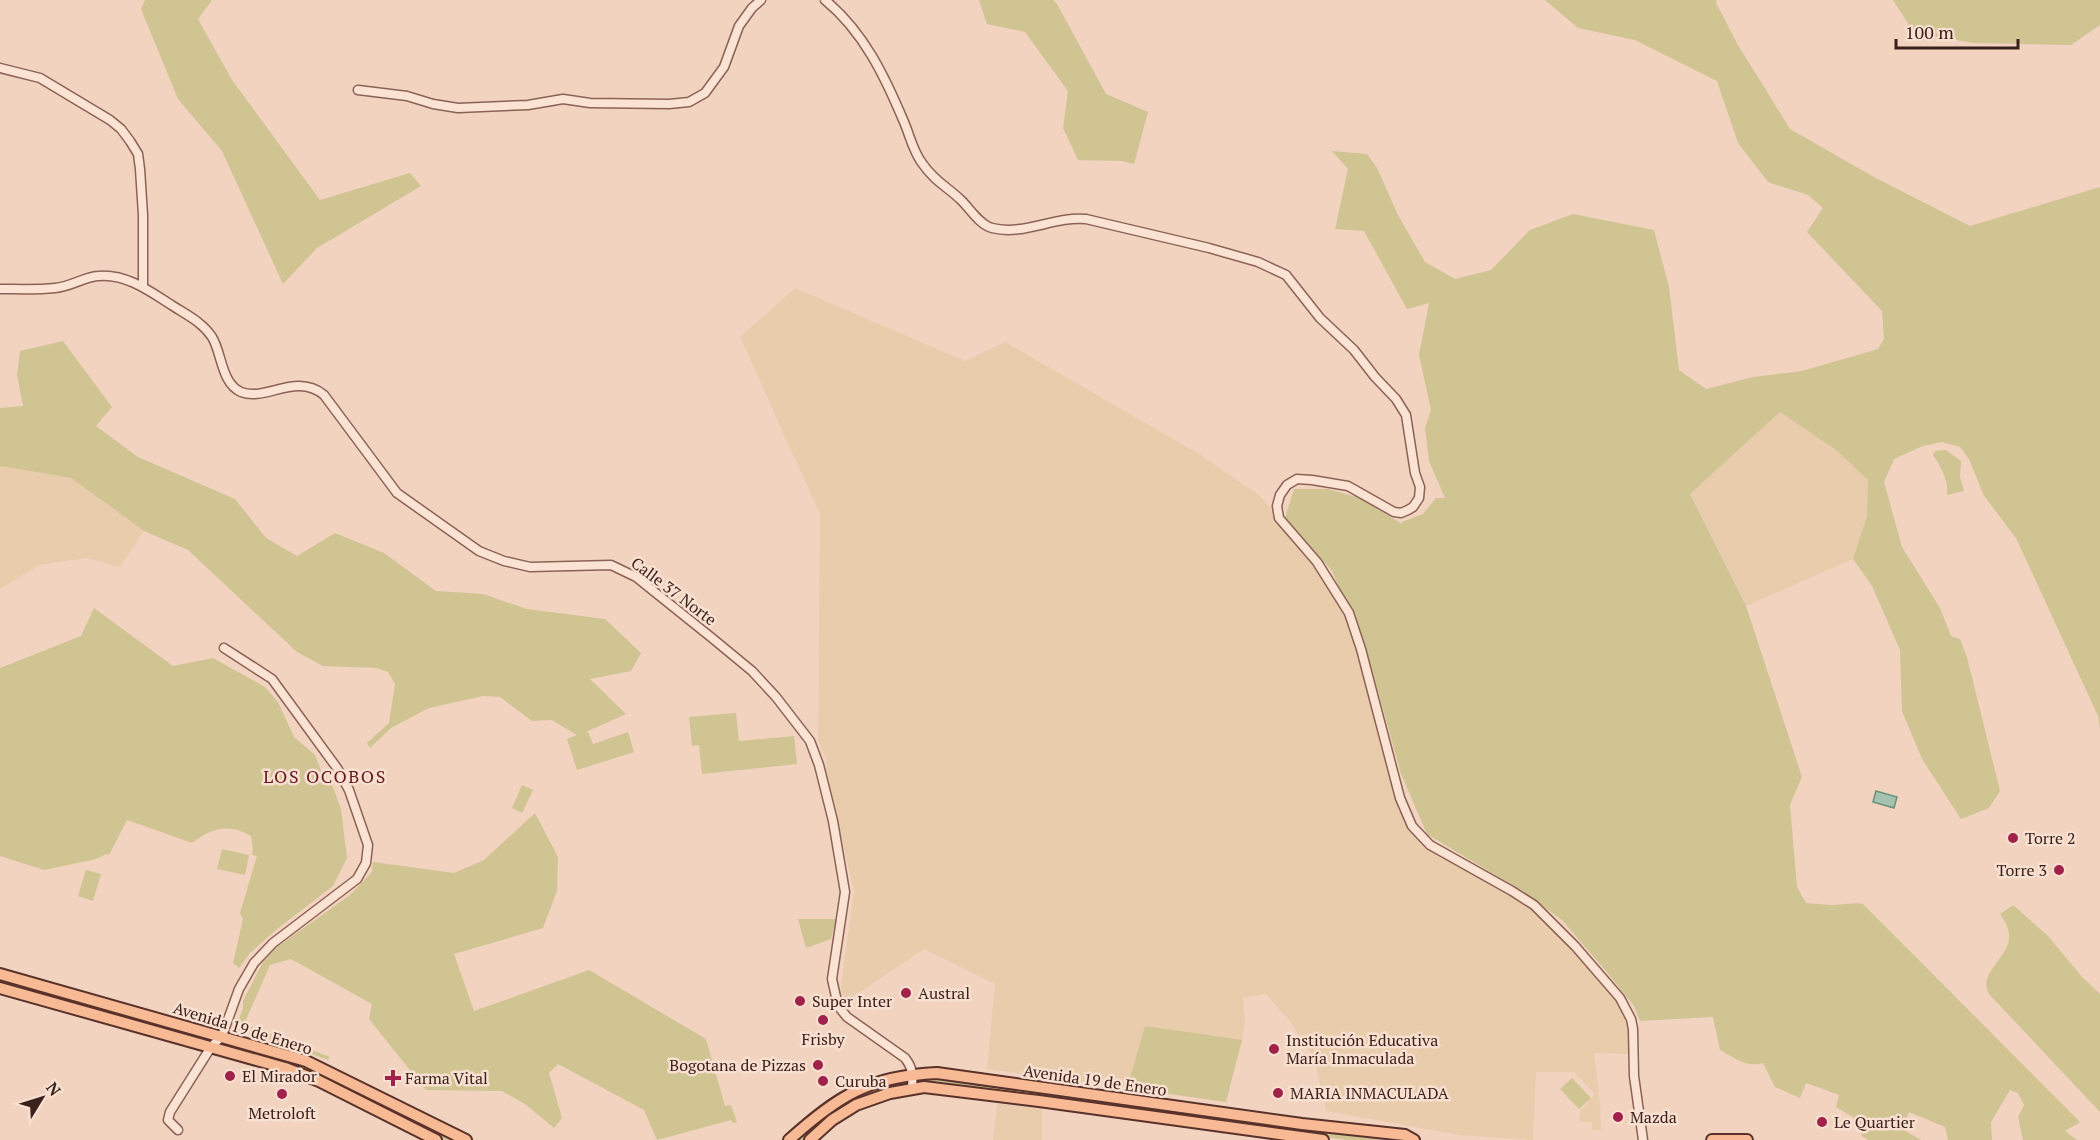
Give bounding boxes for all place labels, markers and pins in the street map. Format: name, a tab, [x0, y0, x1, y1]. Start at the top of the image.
place label: Torre 2	[2025, 827, 2076, 849]
marker: Torre 2	[2006, 831, 2020, 845]
place label: Torre 3	[1997, 859, 2047, 881]
marker: Torre 3	[2052, 863, 2066, 877]
place label: Austral	[918, 982, 970, 1004]
marker: Austral	[899, 986, 913, 1000]
place label: Super Inter	[812, 990, 893, 1012]
marker: Super Inter	[793, 994, 807, 1008]
marker: Frisby	[816, 1013, 830, 1027]
place label: Frisby	[801, 1028, 845, 1050]
place label: Institución Educativa María Inmaculada	[1286, 1029, 1438, 1069]
marker: Institución Educativa María Inmaculada	[1267, 1042, 1281, 1056]
place label: Bogotana de Pizzas	[669, 1054, 806, 1076]
marker: Bogotana de Pizzas	[811, 1058, 825, 1072]
place label: El Mirador	[242, 1065, 318, 1087]
place label: Farma Vital	[405, 1067, 488, 1089]
marker: El Mirador	[223, 1069, 237, 1083]
place label: Curuba	[835, 1070, 887, 1092]
marker: Farma Vital	[386, 1071, 400, 1085]
marker: Curuba	[816, 1074, 830, 1088]
place label: MARIA INMACULADA	[1290, 1082, 1449, 1104]
marker: MARIA INMACULADA	[1271, 1086, 1285, 1100]
marker: Metroloft	[275, 1087, 289, 1101]
place label: Metroloft	[248, 1102, 316, 1124]
place label: Mazda	[1630, 1106, 1677, 1128]
marker: Mazda	[1611, 1110, 1625, 1124]
place label: Le Quartier	[1834, 1111, 1916, 1133]
marker: Le Quartier	[1815, 1115, 1829, 1129]

